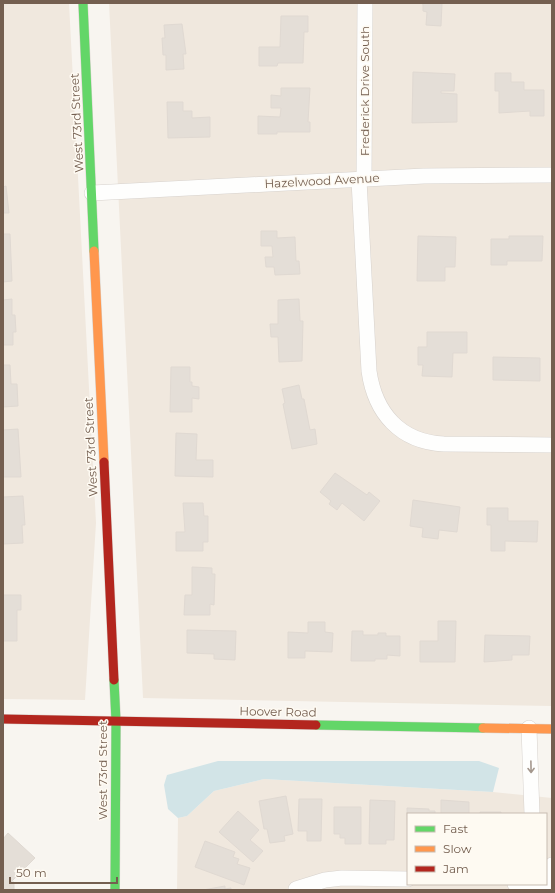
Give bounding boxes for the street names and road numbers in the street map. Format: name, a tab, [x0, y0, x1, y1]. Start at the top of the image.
street label: Frederick Drive South	[357, 26, 372, 156]
street label: West 73rd Street	[66, 73, 87, 173]
street label: Hazelwood Avenue	[264, 170, 380, 191]
street label: West 73rd Street	[80, 397, 101, 497]
street label: Hoover Road	[239, 703, 317, 720]
street label: West 73rd Street	[95, 720, 110, 820]

